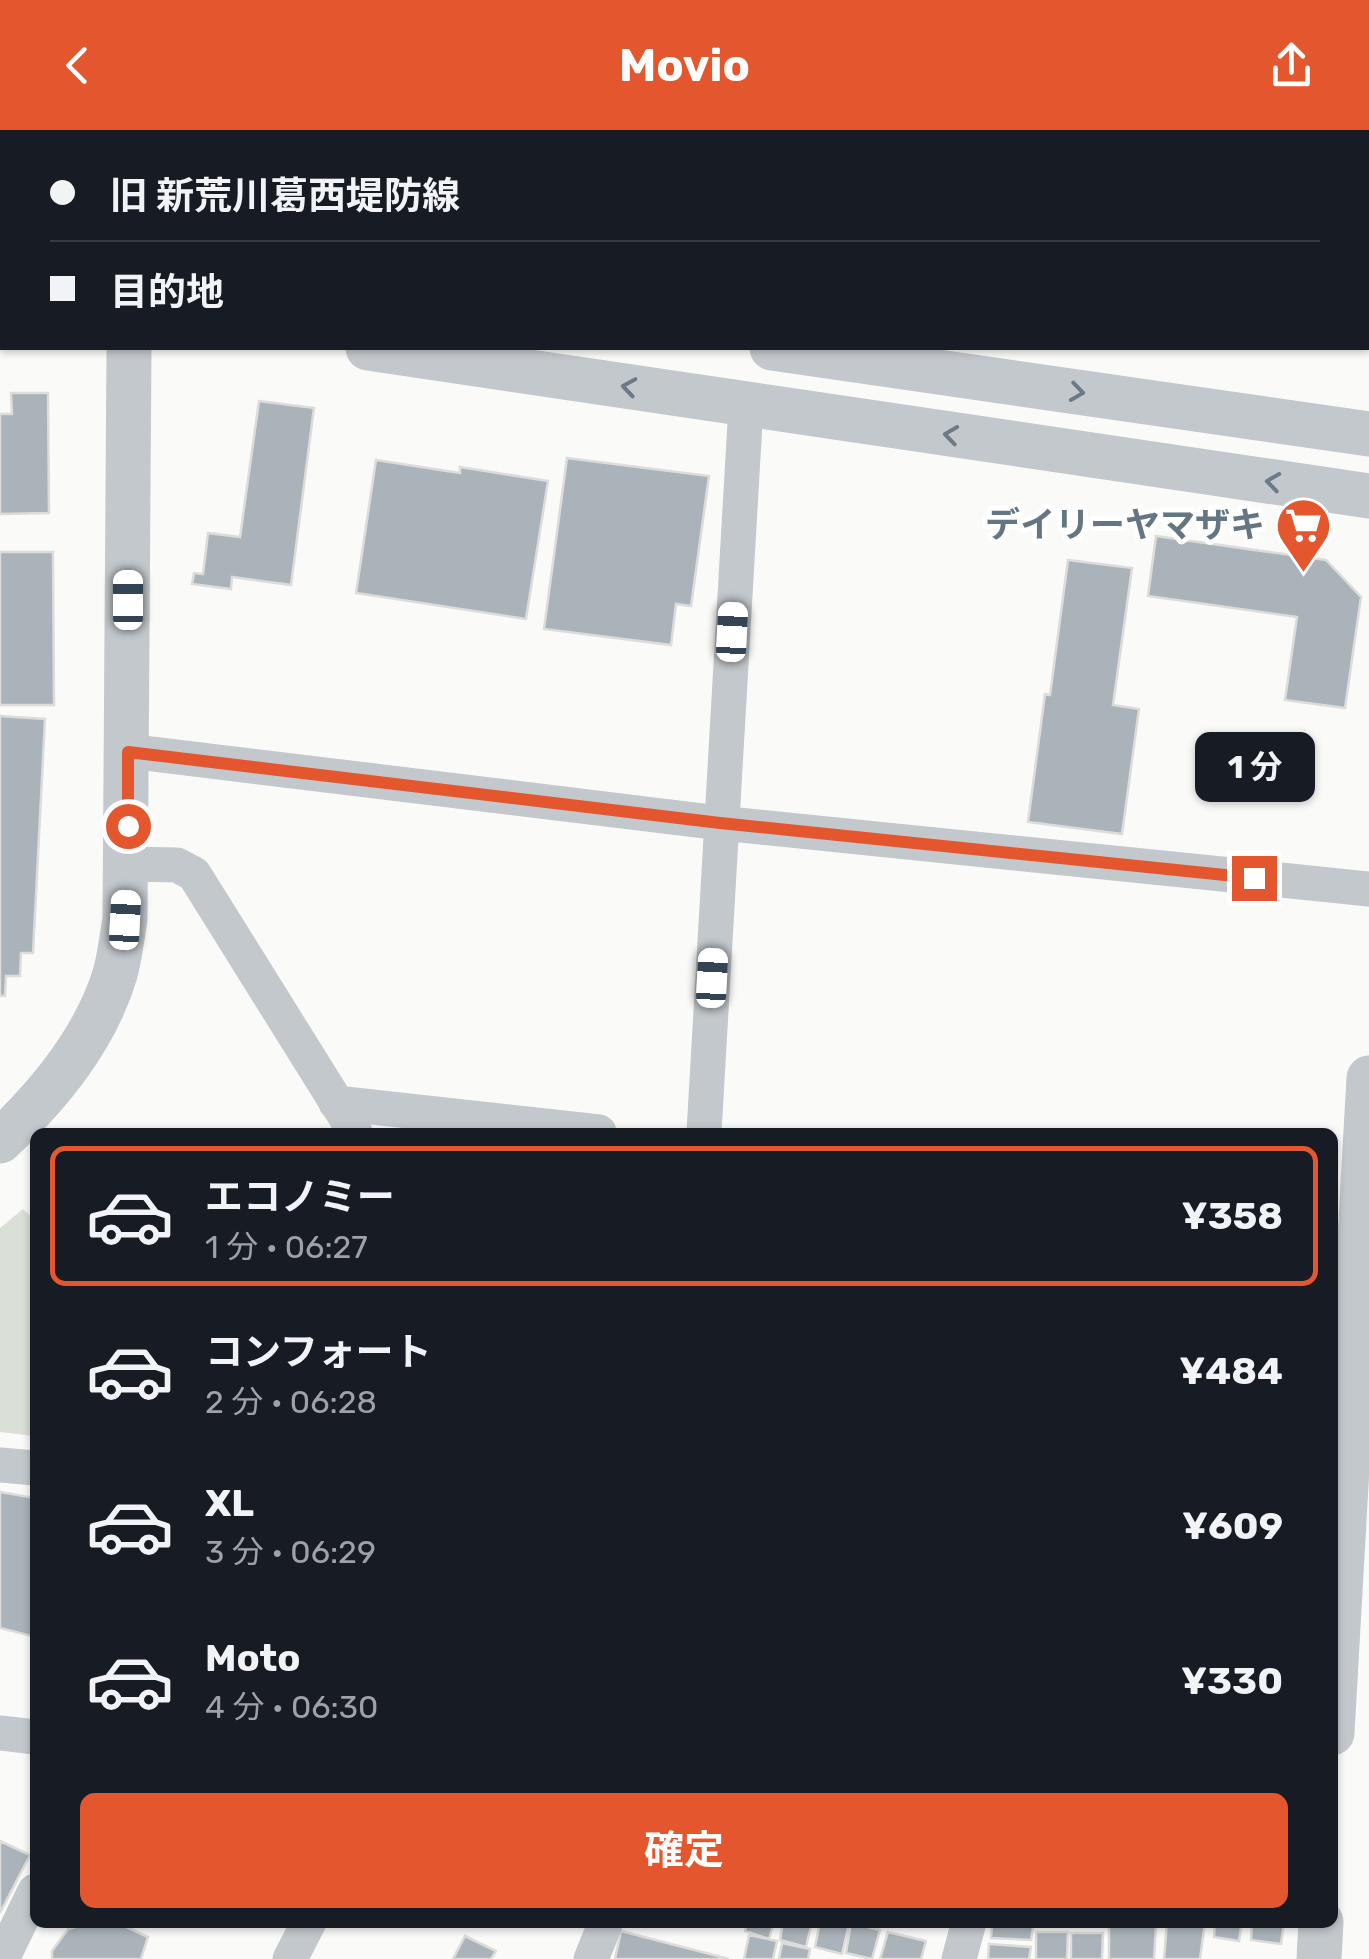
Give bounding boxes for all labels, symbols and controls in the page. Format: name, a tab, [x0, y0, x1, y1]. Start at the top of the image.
icon: back	[50, 38, 105, 93]
icon: share	[1264, 38, 1319, 93]
text: Movio	[619, 39, 750, 92]
text: 旧 新荒川葛西堤防線	[110, 173, 460, 219]
text: 目的地	[110, 269, 224, 315]
one-way arrow	[621, 377, 638, 398]
one-way arrow	[1068, 380, 1085, 401]
one-way arrow	[943, 425, 959, 446]
one-way arrow	[1264, 472, 1281, 493]
supermarket icon: デイリーヤマザキ	[1274, 495, 1334, 574]
place label: デイリーヤマザキ	[985, 504, 1265, 546]
car	[113, 570, 143, 630]
car	[715, 601, 749, 663]
callout: 1 分	[1194, 733, 1314, 803]
text: 1 分	[1228, 748, 1282, 786]
route start	[106, 804, 151, 849]
route end	[1232, 856, 1277, 901]
car	[108, 889, 142, 951]
car	[695, 947, 729, 1009]
icon: car	[85, 1171, 175, 1261]
text: エコノミー	[205, 1174, 395, 1220]
text: ¥358	[1182, 1193, 1283, 1239]
text: 1 分 · 06:27	[205, 1228, 368, 1266]
icon: car	[85, 1326, 175, 1416]
text: コンフォート	[205, 1329, 432, 1375]
text: ¥484	[1179, 1348, 1283, 1394]
text: 2 分 · 06:28	[205, 1383, 377, 1421]
text: XL	[205, 1480, 254, 1526]
icon: car	[85, 1481, 175, 1571]
text: ¥609	[1182, 1503, 1283, 1549]
text: 3 分 · 06:29	[205, 1533, 376, 1571]
text: Moto	[205, 1635, 301, 1681]
icon: car	[85, 1636, 175, 1726]
text: ¥330	[1181, 1658, 1283, 1704]
text: 4 分 · 06:30	[205, 1688, 378, 1726]
button: 確定	[80, 1793, 1288, 1908]

